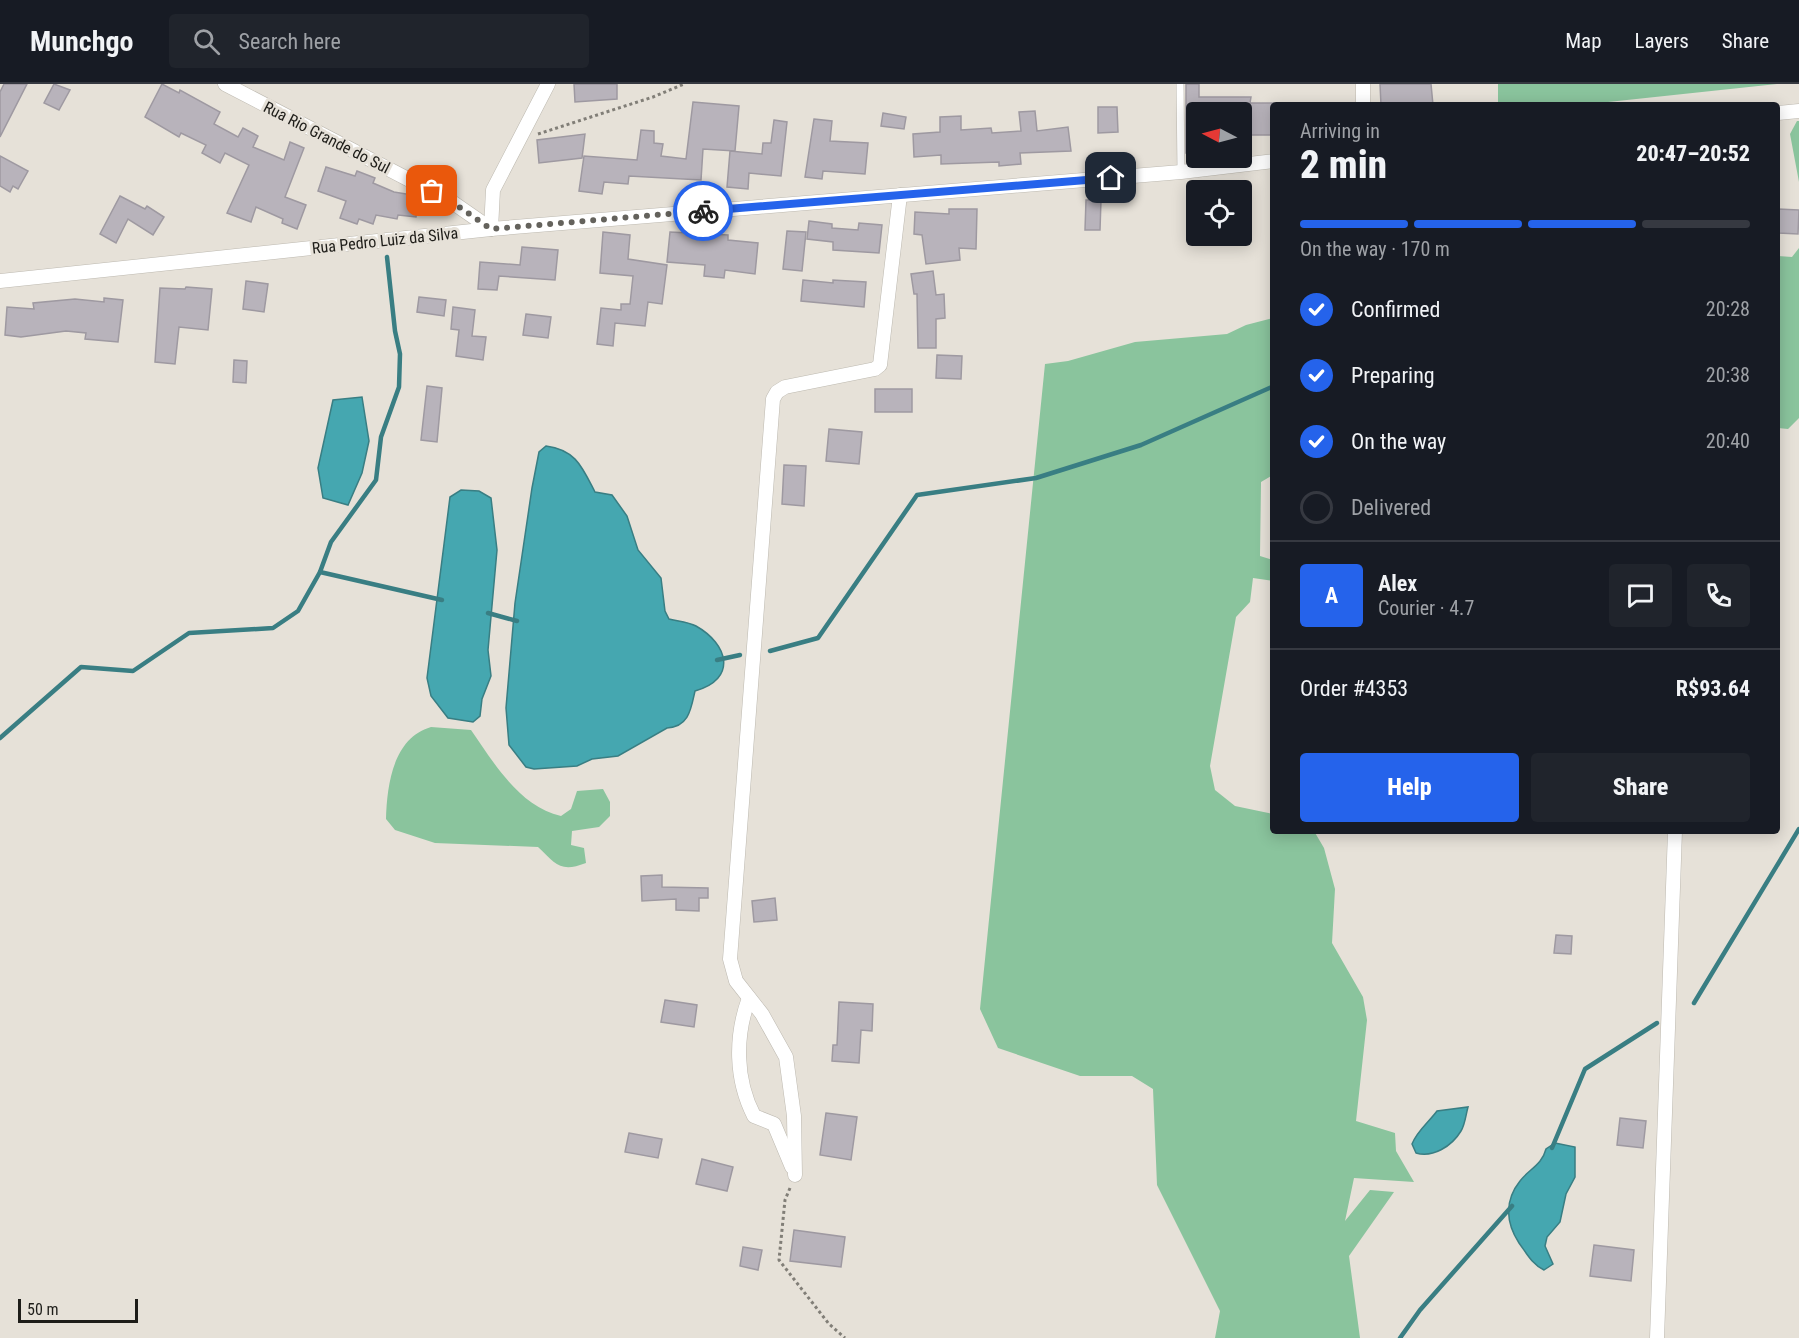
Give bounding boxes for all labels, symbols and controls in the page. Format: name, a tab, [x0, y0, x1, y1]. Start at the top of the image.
search box	[169, 14, 589, 68]
text: Munchgo	[30, 25, 133, 58]
icon: search	[190, 25, 223, 58]
text: Search here	[238, 29, 341, 54]
text: Map	[1565, 29, 1602, 53]
text: Layers	[1635, 29, 1689, 53]
text: Share	[1722, 29, 1769, 53]
street label: Rua Rio Grande do Sul	[260, 97, 393, 178]
north arrow	[1186, 102, 1252, 168]
map controls	[1186, 102, 1252, 246]
text: Arriving in	[1300, 119, 1380, 143]
text: 20:47–20:52	[1636, 141, 1750, 166]
text: 2 min	[1300, 142, 1387, 188]
pin	[1085, 152, 1136, 203]
icon: home	[1094, 161, 1127, 194]
pin	[406, 165, 457, 216]
icon: bag	[415, 174, 448, 207]
button: locate	[1186, 180, 1252, 246]
courier	[673, 181, 733, 241]
icon: bike	[687, 195, 720, 228]
street label: Rua Pedro Luiz da Silva	[311, 223, 459, 258]
text: On the way · 170 m	[1300, 237, 1450, 261]
icon: check	[1300, 293, 1333, 326]
text: Confirmed	[1351, 297, 1440, 322]
text: 20:28	[1706, 297, 1750, 321]
icon: check	[1300, 359, 1333, 392]
text: Preparing	[1351, 363, 1435, 388]
text: 20:38	[1706, 363, 1750, 387]
icon: check	[1300, 425, 1333, 458]
text: On the way	[1351, 429, 1446, 454]
text: 20:40	[1706, 429, 1750, 453]
text: Delivered	[1351, 495, 1431, 520]
button: chat	[1609, 564, 1672, 627]
button: phone	[1687, 564, 1750, 627]
text: Alex	[1378, 571, 1417, 596]
text: A	[1325, 583, 1338, 608]
text: Courier · 4.7	[1378, 596, 1474, 620]
text: Order #4353	[1300, 676, 1408, 701]
text: R$93.64	[1676, 676, 1750, 701]
button: Help	[1300, 753, 1519, 822]
button: Share	[1531, 753, 1750, 822]
scale bar	[18, 1296, 138, 1324]
text: 50 m	[27, 1300, 59, 1319]

